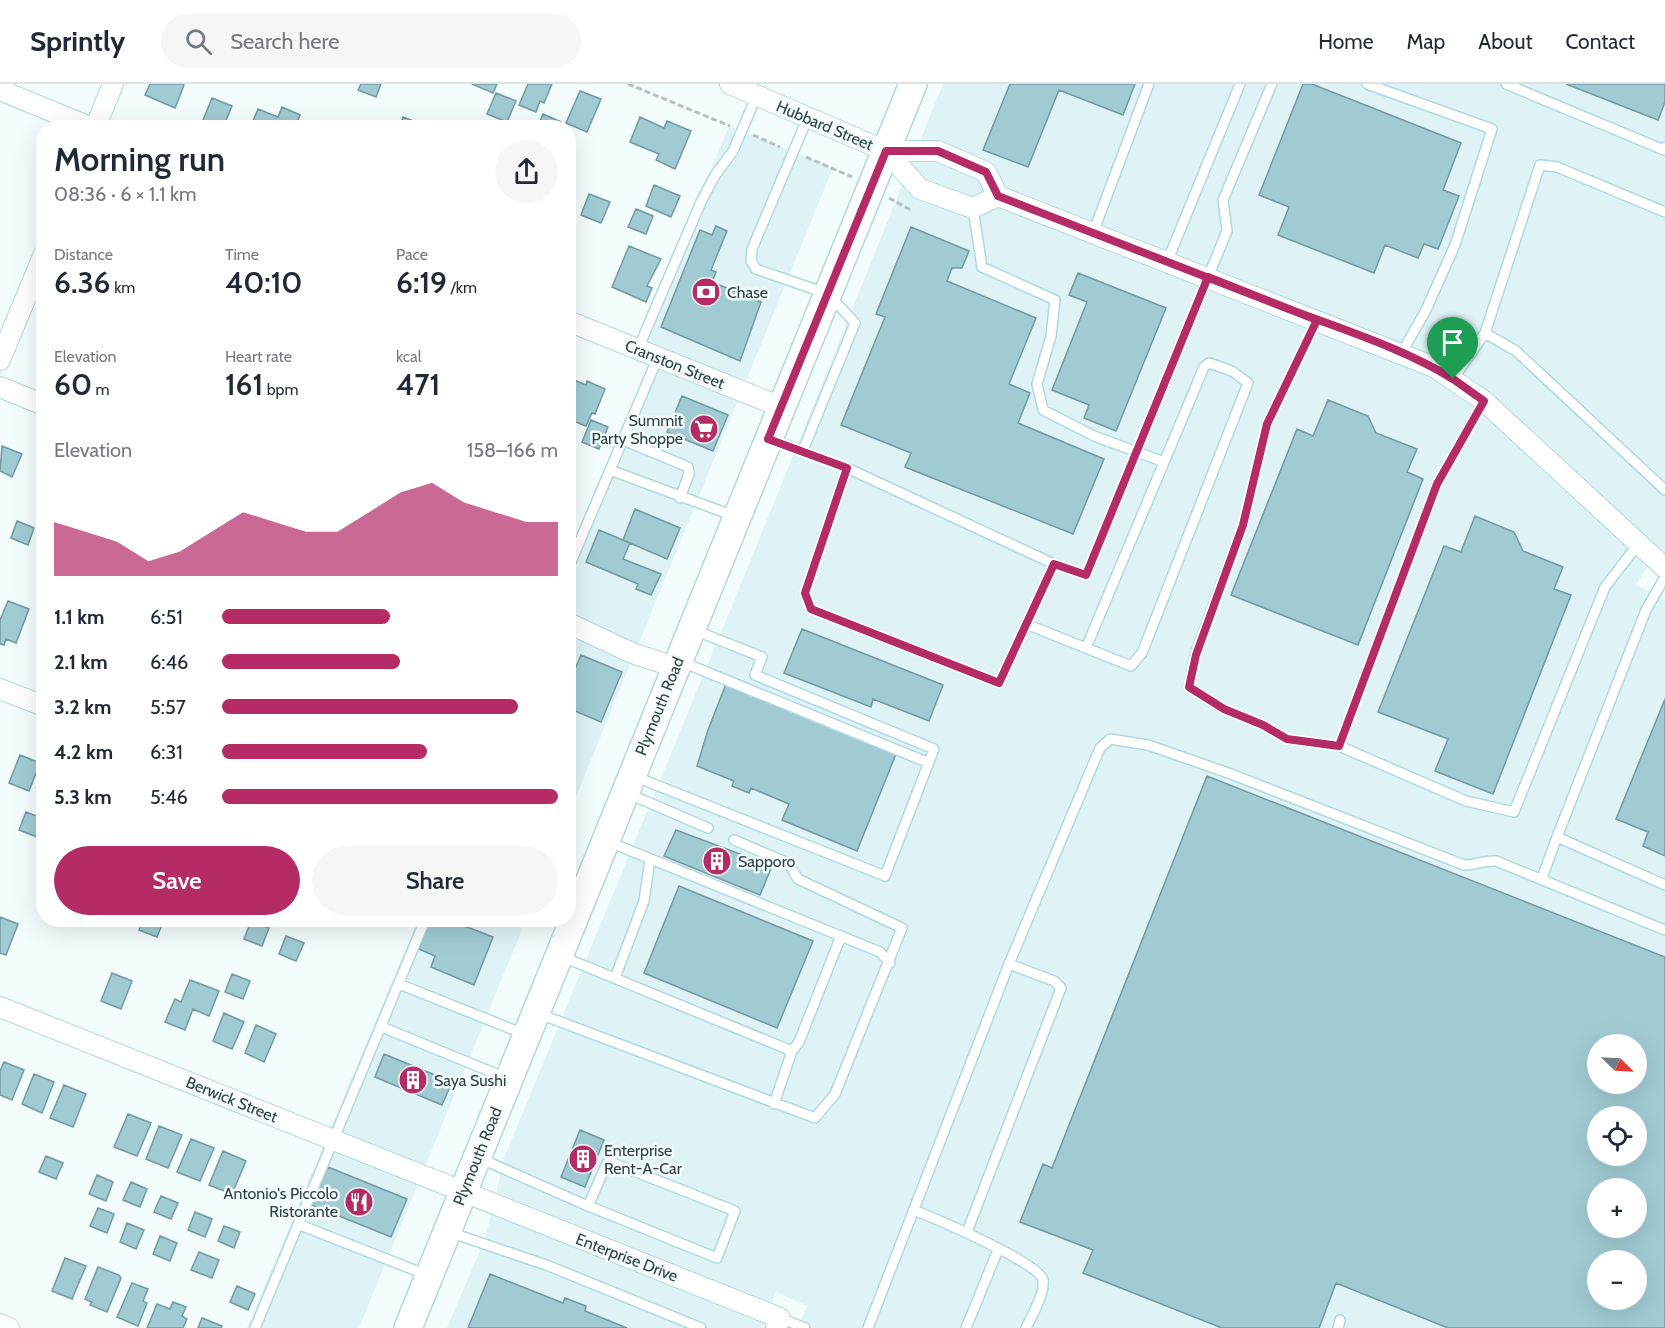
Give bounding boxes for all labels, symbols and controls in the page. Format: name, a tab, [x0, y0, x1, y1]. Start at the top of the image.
search box	[161, 14, 581, 68]
text: Sprintly	[30, 24, 125, 58]
icon: search	[182, 25, 215, 58]
text: Search here	[230, 28, 340, 55]
text: Home	[1318, 29, 1374, 54]
text: Map	[1407, 29, 1445, 54]
text: About	[1478, 29, 1532, 54]
text: Contact	[1565, 29, 1635, 54]
street label: Hubbard Street	[773, 97, 877, 155]
text: Morning run	[54, 139, 225, 179]
button: share	[495, 140, 558, 203]
text: 08:36 · 6 × 1.1 km	[54, 182, 197, 206]
text: Distance	[54, 245, 113, 264]
text: Time	[225, 245, 259, 264]
text: Pace	[396, 245, 428, 264]
text: 6.36	[54, 264, 111, 301]
text: 40:10	[225, 264, 302, 301]
text: 6:19	[396, 264, 447, 301]
bank icon: Chase	[690, 276, 722, 308]
text: km	[111, 278, 135, 297]
text: /km	[447, 278, 477, 297]
place label: Chase	[727, 283, 768, 302]
pin	[1427, 317, 1478, 379]
icon: arrive	[1436, 326, 1469, 359]
street label: Cranston Street	[622, 336, 728, 393]
text: Elevation	[54, 347, 117, 366]
text: Heart rate	[225, 347, 292, 366]
text: kcal	[396, 347, 422, 366]
text: 60	[54, 366, 92, 403]
text: 161	[225, 366, 263, 403]
text: 471	[396, 366, 440, 403]
text: m	[92, 380, 110, 399]
text: bpm	[263, 380, 298, 399]
place label: Summit Party Shoppe	[592, 411, 684, 448]
supermarket icon: Summit Party Shoppe	[688, 413, 720, 445]
text: Elevation	[54, 438, 132, 462]
text: 158–166 m	[467, 438, 558, 462]
text: 1.1 km	[54, 605, 104, 629]
text: 6:51	[150, 605, 183, 629]
text: 2.1 km	[54, 650, 108, 674]
text: 6:46	[150, 650, 188, 674]
street label: Plymouth Road	[631, 654, 688, 758]
text: 3.2 km	[54, 695, 111, 719]
text: 5:57	[150, 695, 186, 719]
text: 4.2 km	[54, 740, 113, 764]
text: 6:31	[150, 740, 183, 764]
text: 5.3 km	[54, 785, 112, 809]
text: 5:46	[150, 785, 188, 809]
building icon: Sapporo	[701, 845, 733, 877]
button: Save	[54, 846, 300, 915]
button: Share	[312, 846, 558, 915]
place label: Sapporo	[738, 852, 795, 871]
north arrow	[1587, 1034, 1647, 1094]
map controls	[1587, 1034, 1647, 1310]
building icon: Saya Sushi	[397, 1064, 429, 1096]
place label: Saya Sushi	[434, 1071, 506, 1090]
street label: Berwick Street	[183, 1072, 281, 1127]
street label: Plymouth Road	[449, 1104, 506, 1208]
button: locate	[1587, 1106, 1647, 1166]
place label: Enterprise Rent-A-Car	[604, 1141, 683, 1178]
building icon: Enterprise Rent-A-Car	[567, 1143, 599, 1175]
button: +	[1587, 1178, 1647, 1238]
place label: Antonio's Piccolo Ristorante	[224, 1184, 338, 1221]
restaurant icon: Antonio's Piccolo Ristorante	[343, 1186, 375, 1218]
street label: Enterprise Drive	[573, 1229, 681, 1286]
button: −	[1587, 1250, 1647, 1310]

